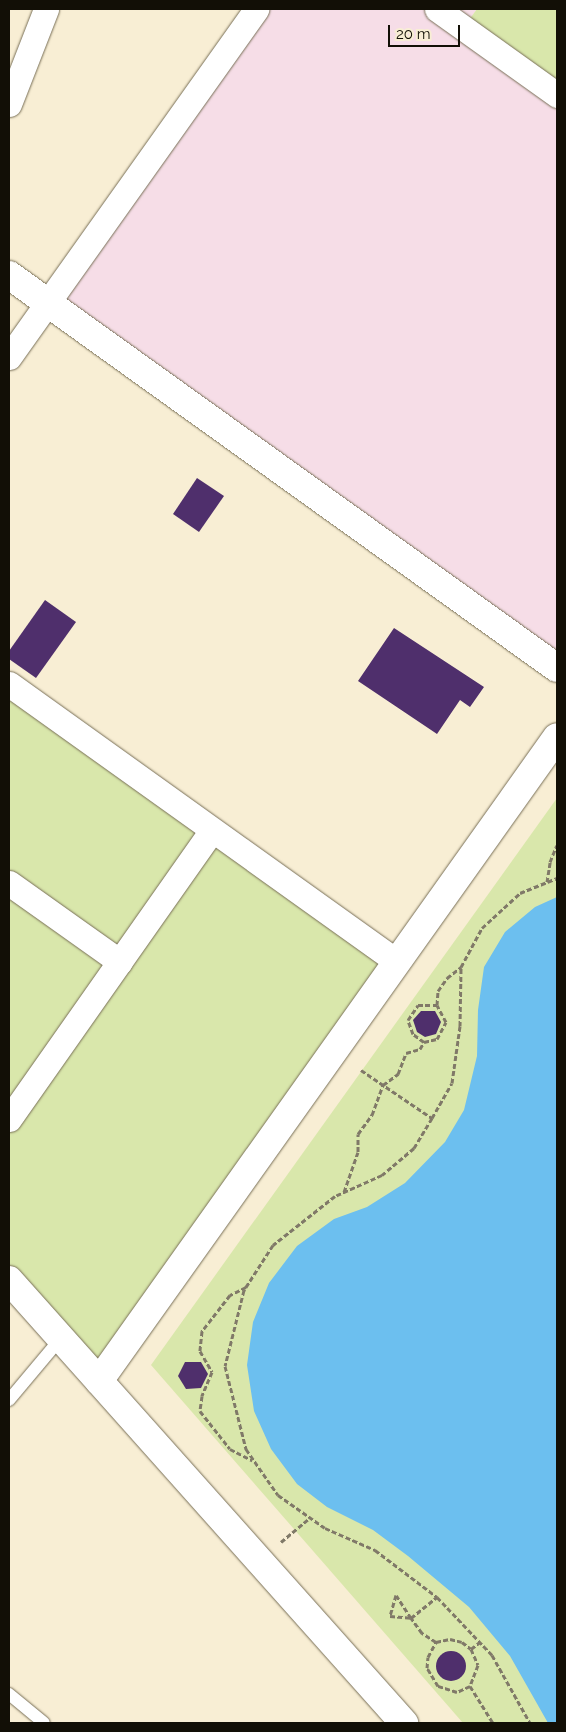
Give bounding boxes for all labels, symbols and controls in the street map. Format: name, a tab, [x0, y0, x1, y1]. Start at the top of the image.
scale bar	[391, 15, 464, 47]
text: 20 m	[396, 25, 431, 43]

